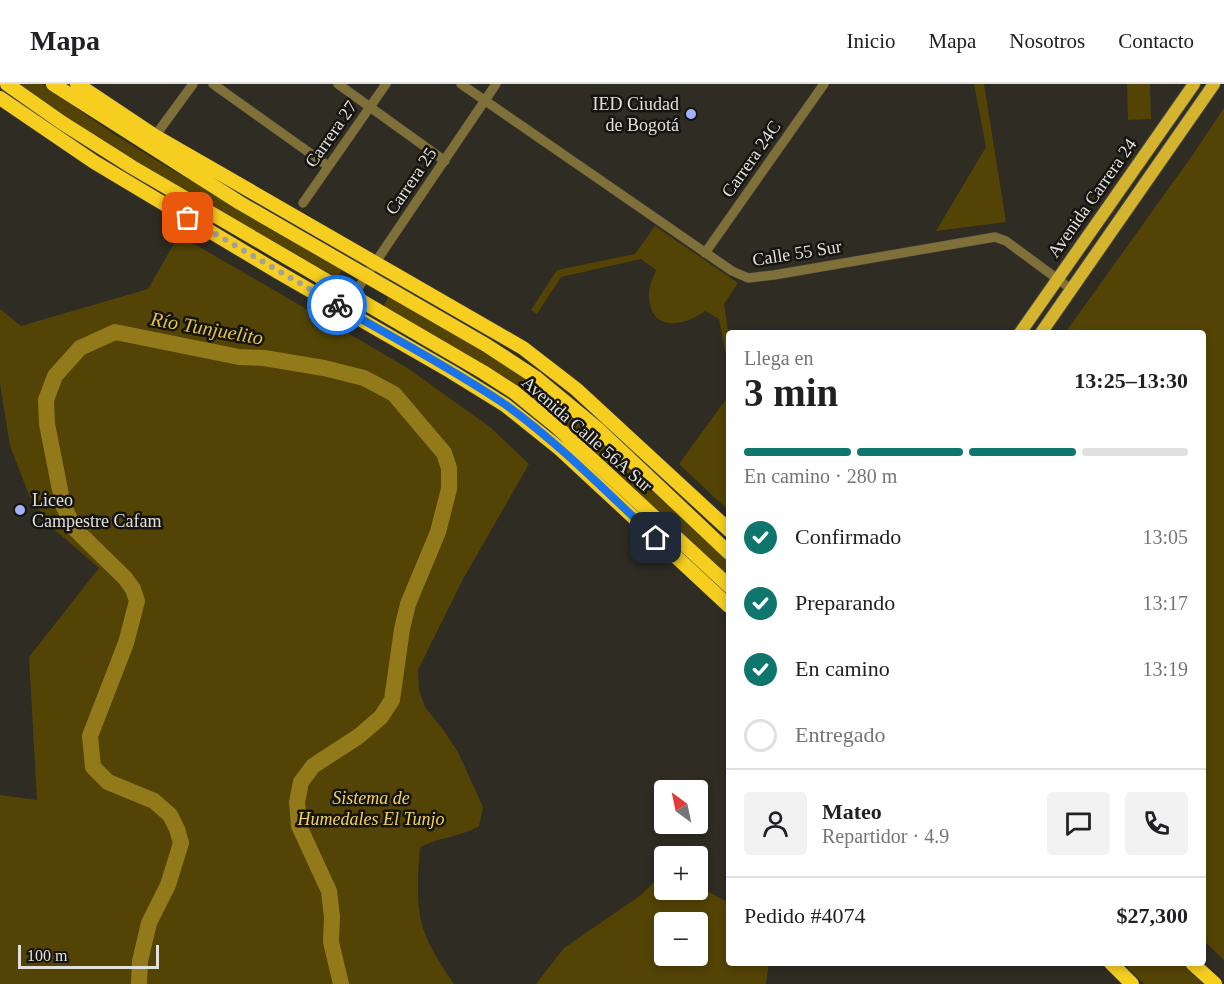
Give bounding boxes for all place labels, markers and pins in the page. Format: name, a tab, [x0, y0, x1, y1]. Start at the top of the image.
place label: IED Ciudad de Bogotá	[593, 94, 679, 135]
marker: IED Ciudad de Bogotá	[684, 107, 698, 121]
pin	[162, 192, 213, 243]
place label: Liceo Campestre Cafam	[32, 490, 161, 531]
marker: Liceo Campestre Cafam	[13, 503, 27, 517]
pin	[630, 512, 681, 563]

